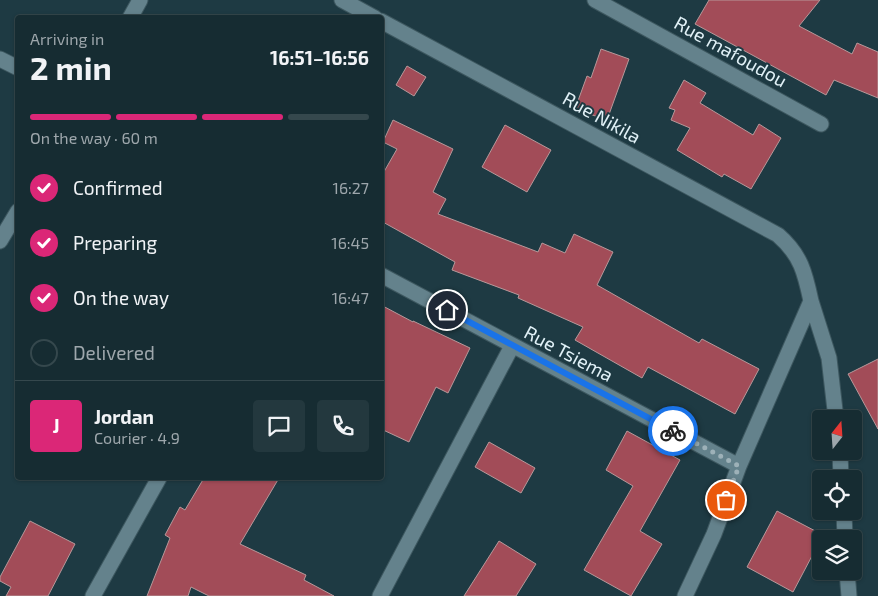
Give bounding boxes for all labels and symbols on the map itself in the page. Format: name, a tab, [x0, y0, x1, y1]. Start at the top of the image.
street label: Rue mafoudou	[671, 11, 791, 91]
street label: Rue Nikila	[559, 86, 645, 148]
pin	[426, 289, 468, 331]
street label: Rue Tsiema	[521, 320, 617, 386]
courier	[648, 406, 698, 456]
north arrow	[812, 410, 862, 460]
pin	[705, 479, 747, 521]

